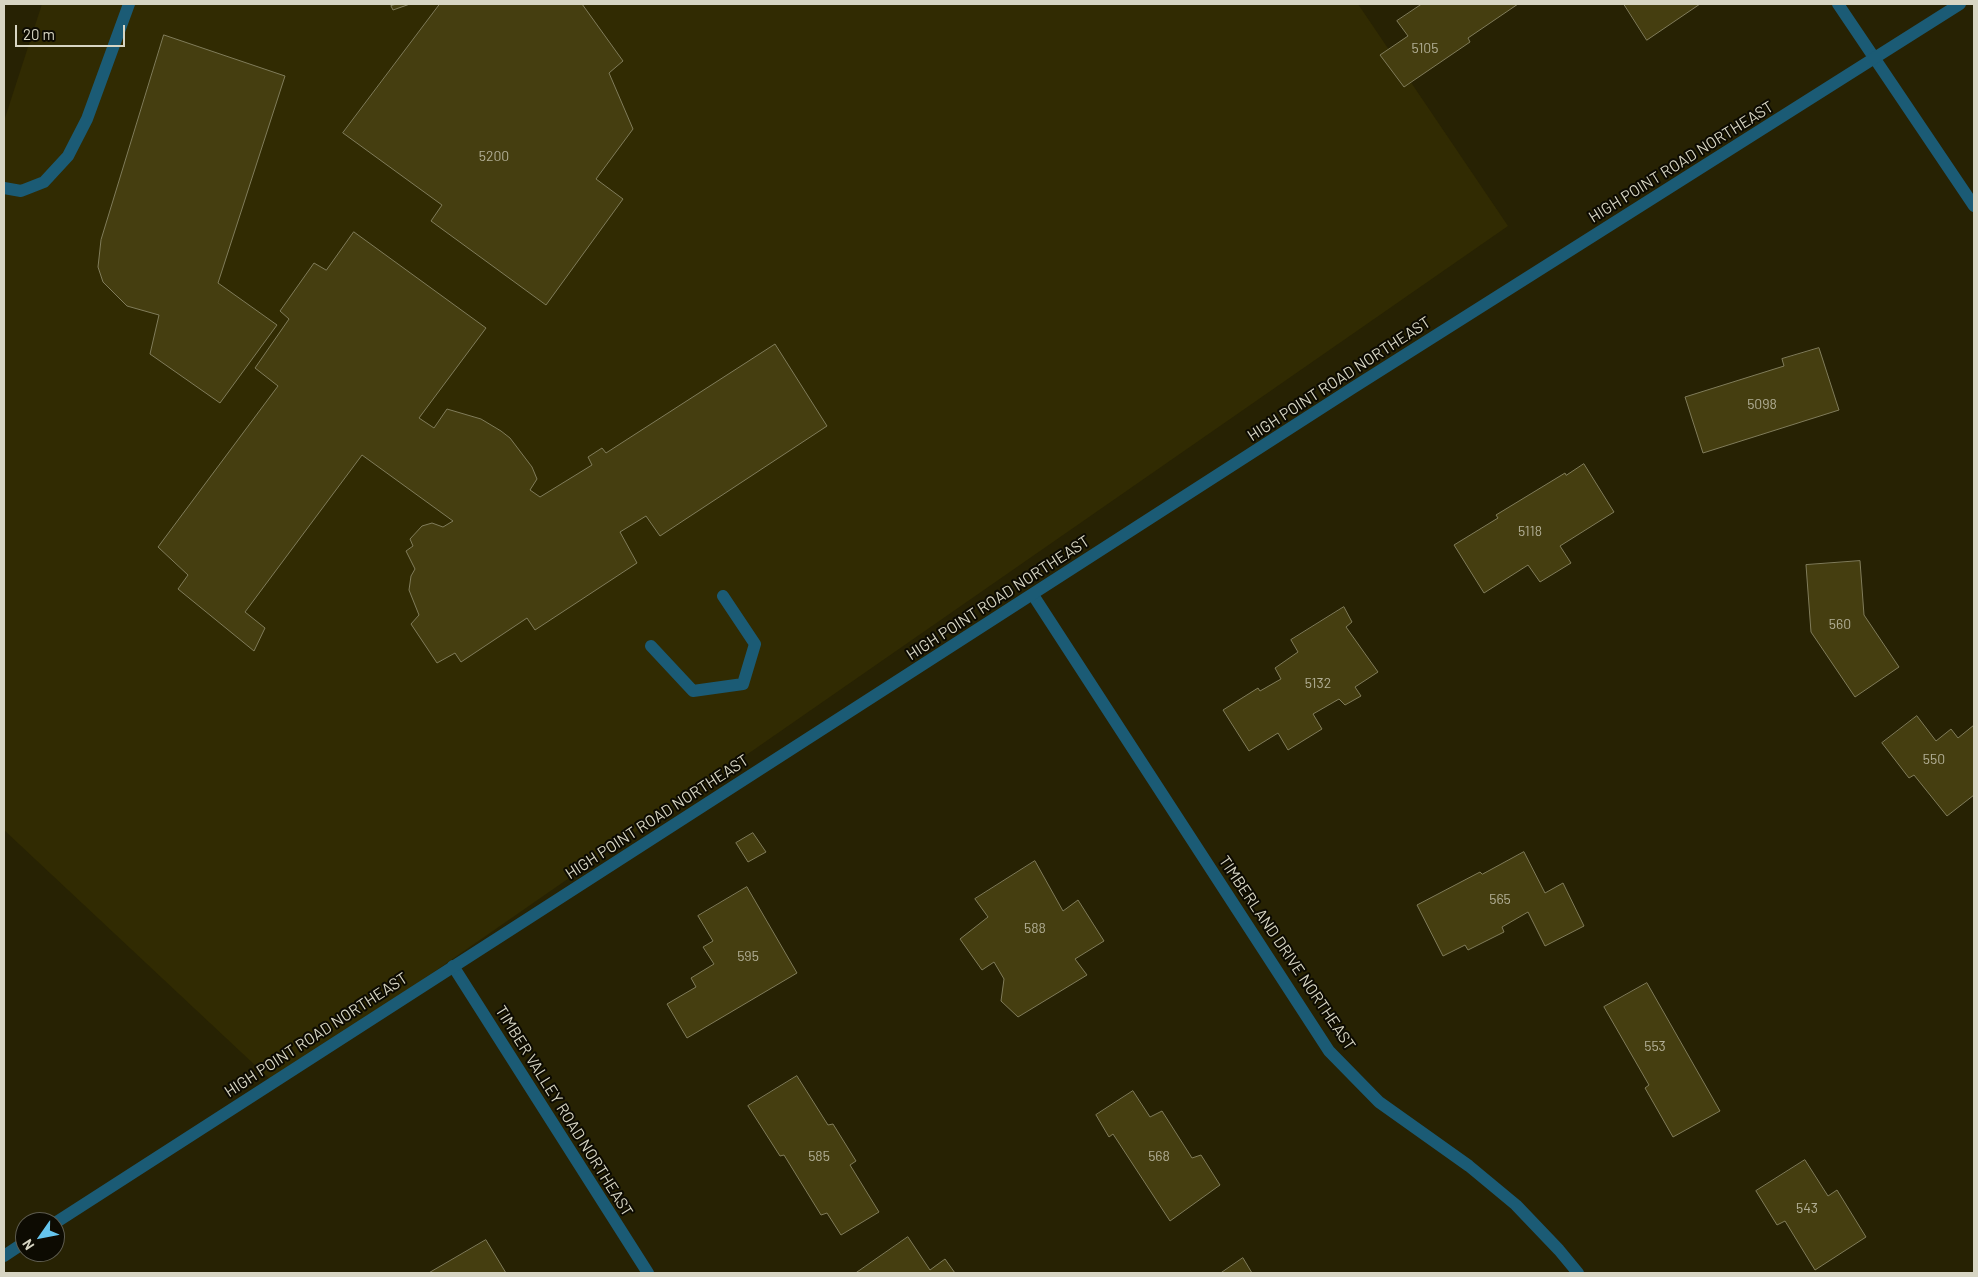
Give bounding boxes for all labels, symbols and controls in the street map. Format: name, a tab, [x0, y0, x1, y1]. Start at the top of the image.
scale bar	[18, 15, 128, 47]
text: 20 m	[23, 25, 55, 43]
house number: 5105	[1412, 40, 1438, 56]
street label: HIGH POINT ROAD NORTHEAST	[1585, 97, 1777, 227]
house number: 5200	[479, 148, 509, 164]
street label: HIGH POINT ROAD NORTHEAST	[1244, 313, 1434, 445]
house number: 5098	[1747, 396, 1777, 412]
house number: 5118	[1518, 523, 1542, 539]
street label: HIGH POINT ROAD NORTHEAST	[903, 532, 1093, 664]
house number: 560	[1829, 616, 1851, 632]
house number: 5132	[1305, 675, 1331, 691]
street label: HIGH POINT ROAD NORTHEAST	[562, 751, 752, 883]
house number: 550	[1923, 751, 1945, 767]
street label: TIMBERLAND DRIVE NORTHEAST	[1215, 852, 1359, 1054]
house number: 565	[1489, 891, 1511, 907]
house number: 588	[1024, 920, 1046, 936]
house number: 595	[737, 948, 759, 964]
street label: HIGH POINT ROAD NORTHEAST	[221, 969, 411, 1101]
street label: TIMBER VALLEY ROAD NORTHEAST	[491, 1002, 637, 1220]
house number: 553	[1644, 1038, 1666, 1054]
house number: 585	[808, 1148, 830, 1164]
house number: 568	[1148, 1148, 1170, 1164]
house number: 543	[1796, 1200, 1818, 1216]
north arrow	[15, 1212, 65, 1262]
text: N	[18, 1236, 38, 1253]

